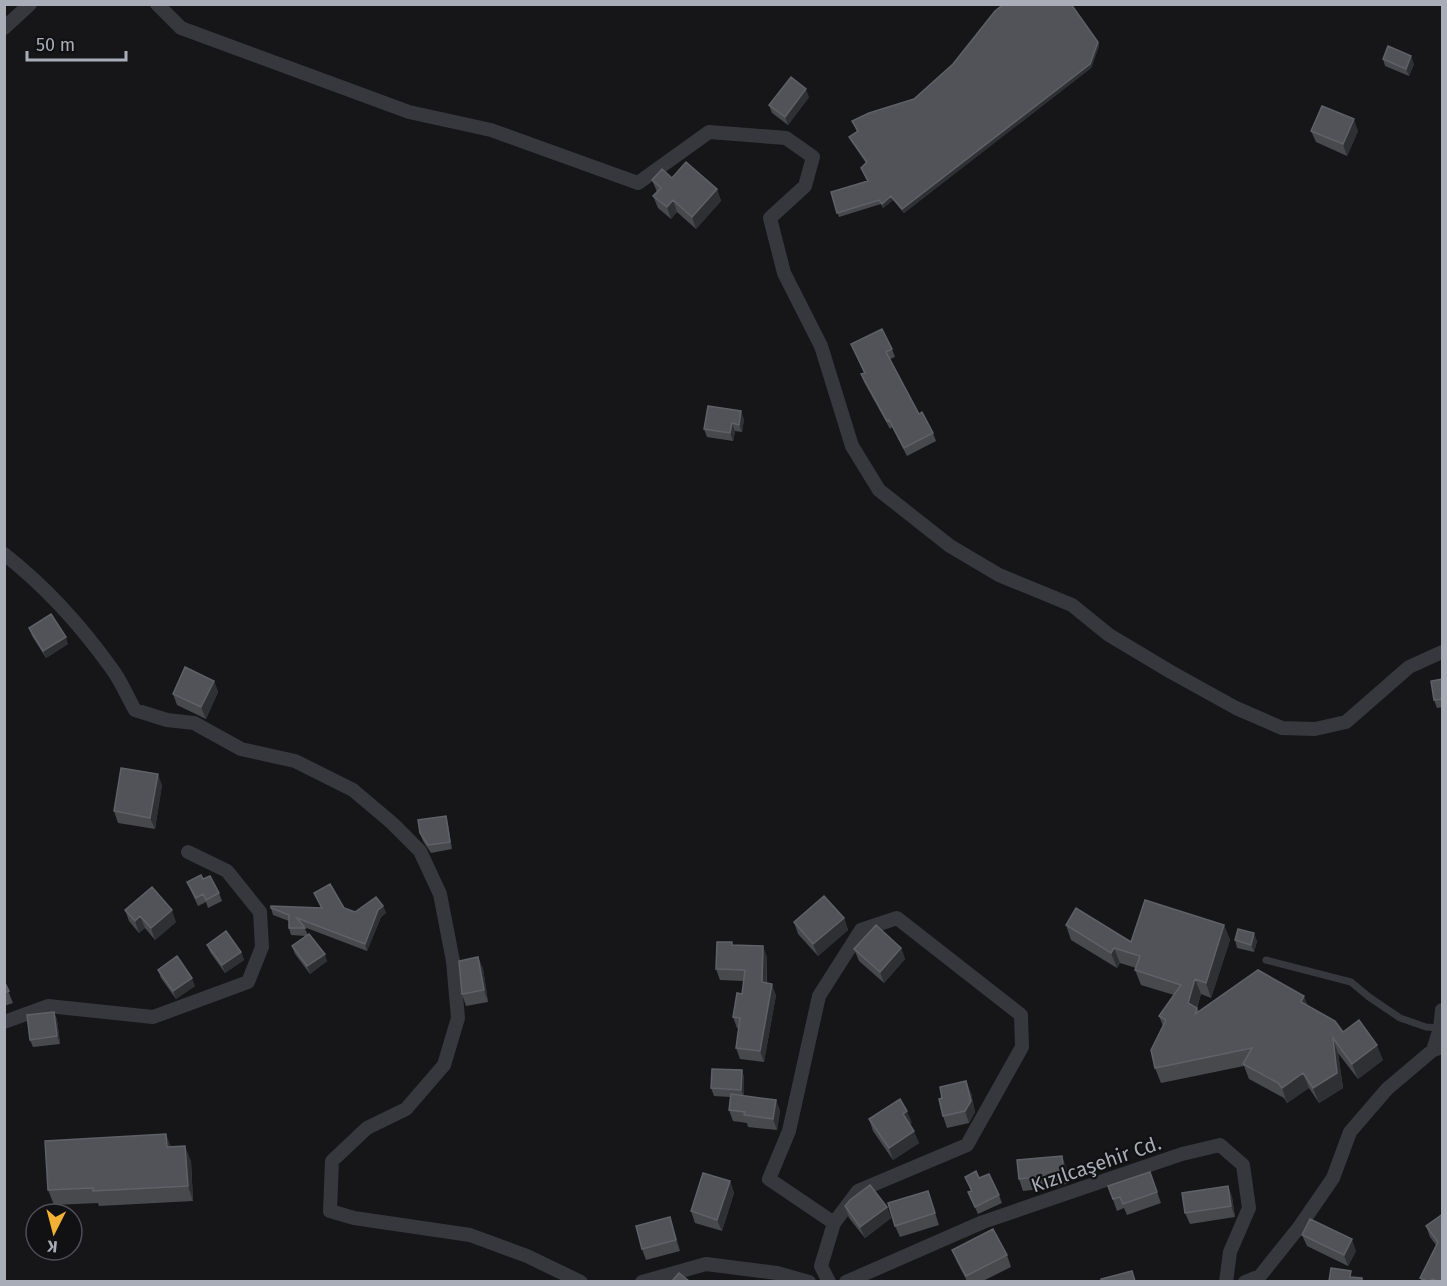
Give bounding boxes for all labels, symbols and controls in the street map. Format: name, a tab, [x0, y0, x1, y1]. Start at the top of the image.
scale bar	[27, 24, 126, 62]
text: 50 m	[36, 34, 75, 56]
street label: Kızılcaşehir Cd.	[1028, 1131, 1164, 1198]
north arrow	[24, 1202, 84, 1262]
text: K	[46, 1236, 59, 1256]

